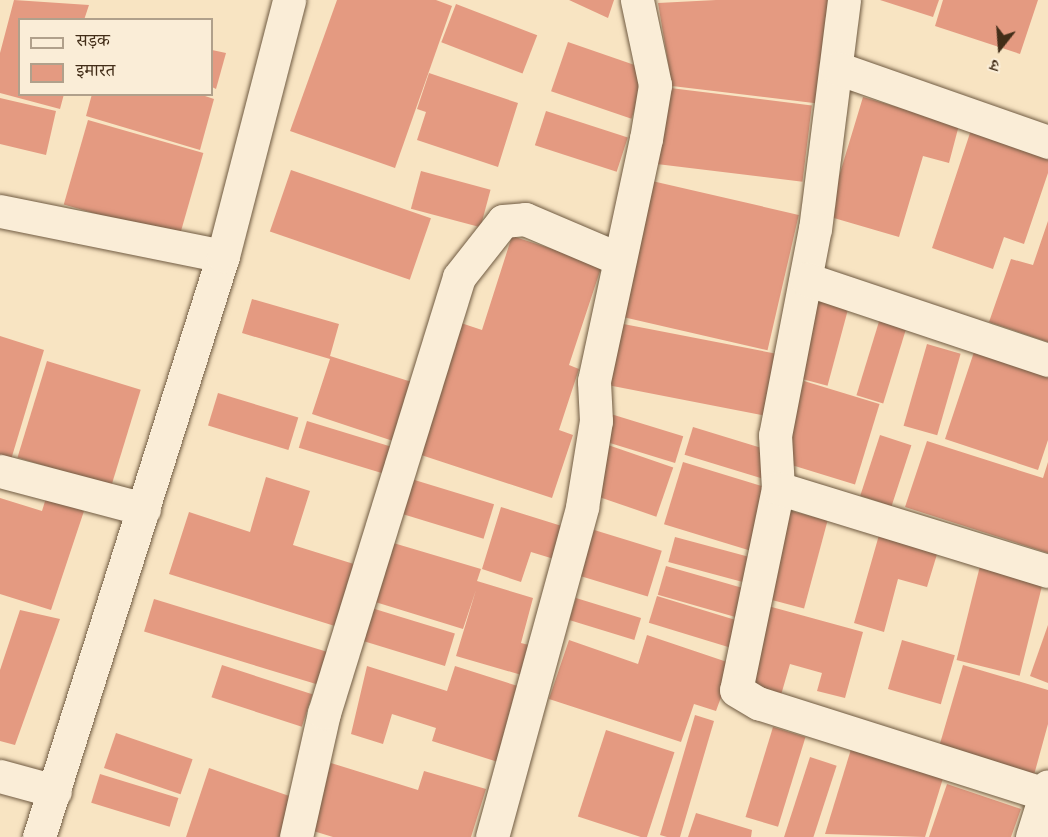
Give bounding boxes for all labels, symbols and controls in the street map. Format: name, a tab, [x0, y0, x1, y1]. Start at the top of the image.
legend	[18, 18, 213, 96]
north arrow	[970, 18, 1030, 78]
text: सड़क	[76, 30, 110, 51]
text: उ	[988, 55, 1001, 76]
text: इमारत	[76, 60, 115, 81]

